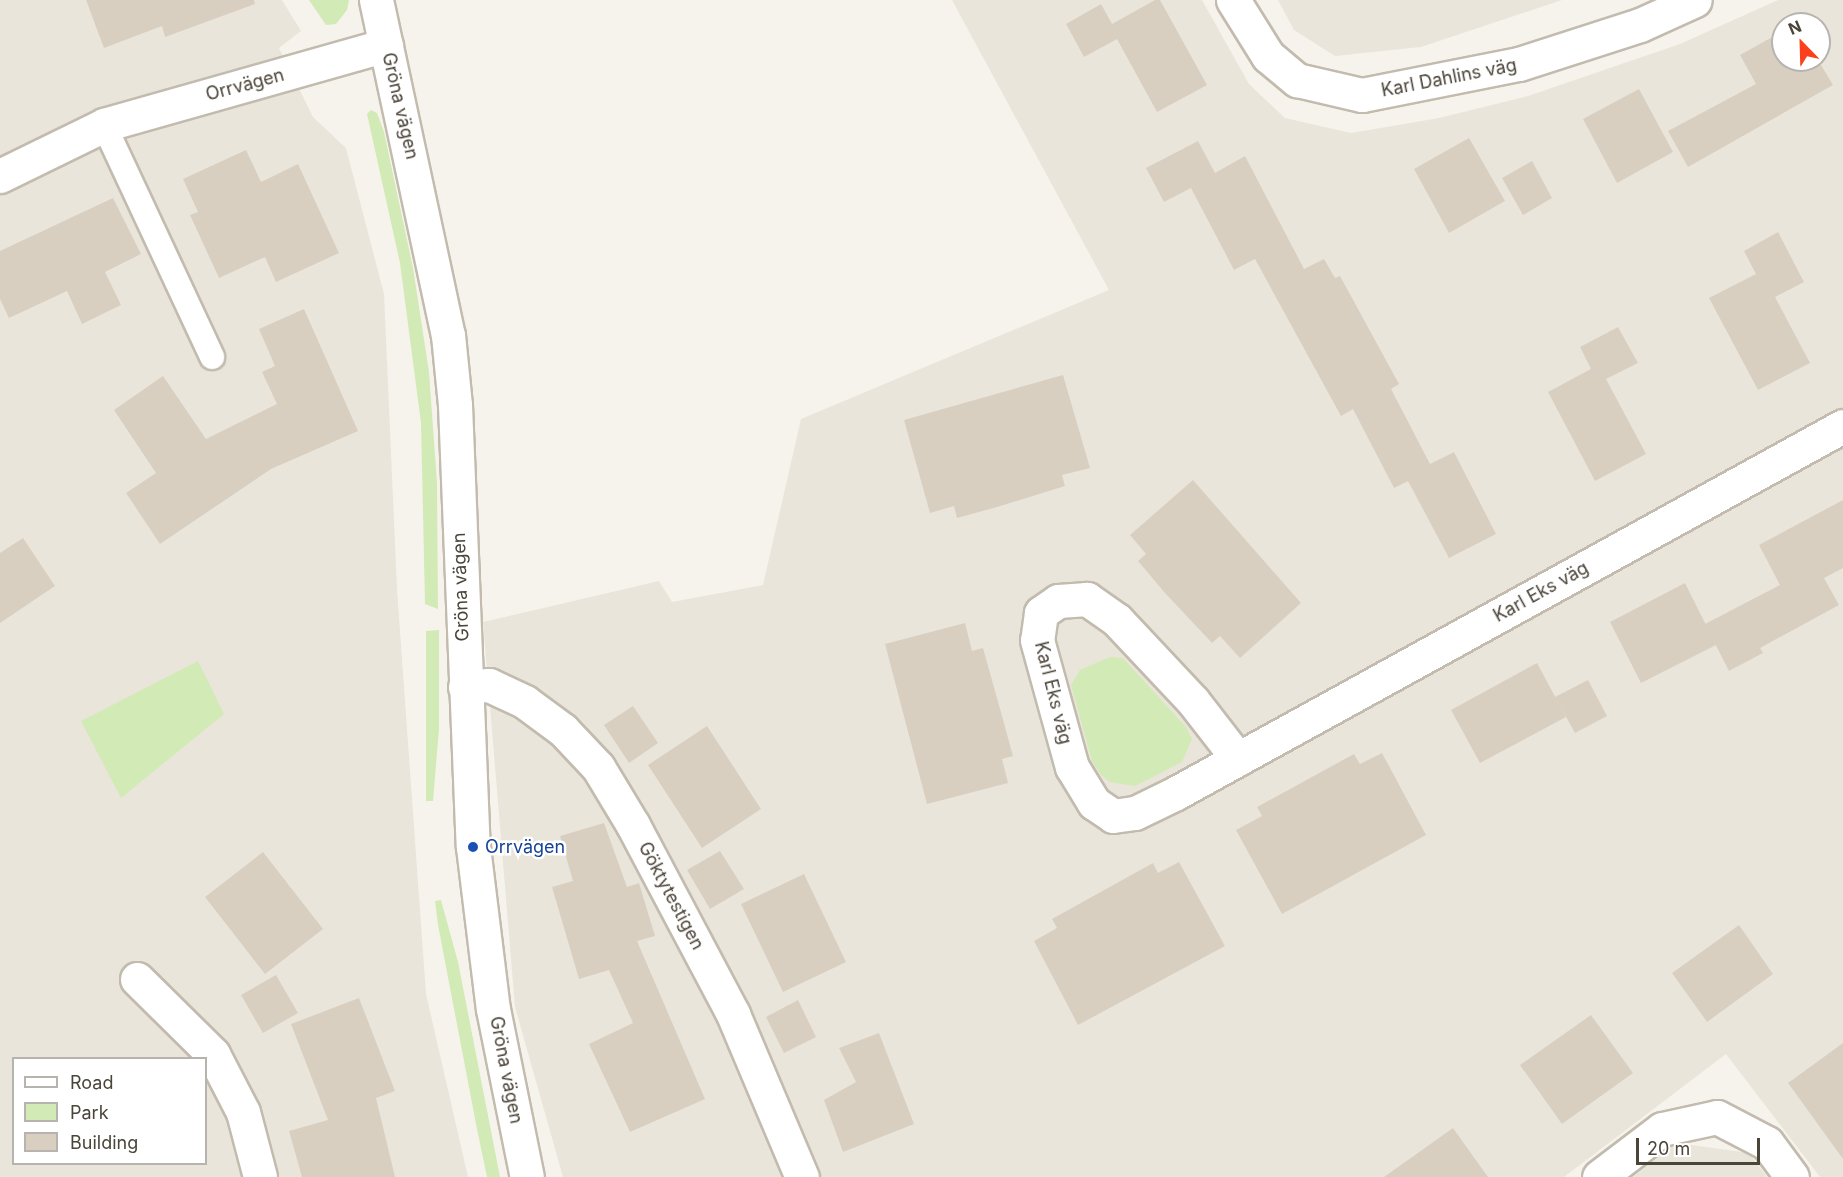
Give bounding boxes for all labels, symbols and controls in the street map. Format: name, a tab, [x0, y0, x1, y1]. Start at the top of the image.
north arrow	[1771, 12, 1831, 72]
text: N	[1785, 16, 1804, 39]
street label: Gröna vägen	[377, 51, 423, 161]
street label: Karl Dahlins väg	[1379, 54, 1519, 102]
street label: Orrvägen	[203, 64, 287, 106]
street label: Gröna vägen	[448, 532, 474, 642]
street label: Karl Eks väg	[1490, 557, 1592, 627]
street label: Karl Eks väg	[1030, 639, 1076, 747]
place label: Orrvägen	[485, 836, 565, 858]
street label: Göktytestigen	[634, 838, 708, 954]
marker: Orrvägen	[466, 840, 480, 854]
street label: Gröna vägen	[485, 1015, 527, 1125]
legend	[12, 1057, 207, 1165]
text: Road	[70, 1072, 113, 1093]
text: Park	[70, 1102, 109, 1123]
scale bar	[1639, 1126, 1764, 1164]
text: Building	[70, 1132, 138, 1153]
text: 20 m	[1647, 1138, 1690, 1159]

